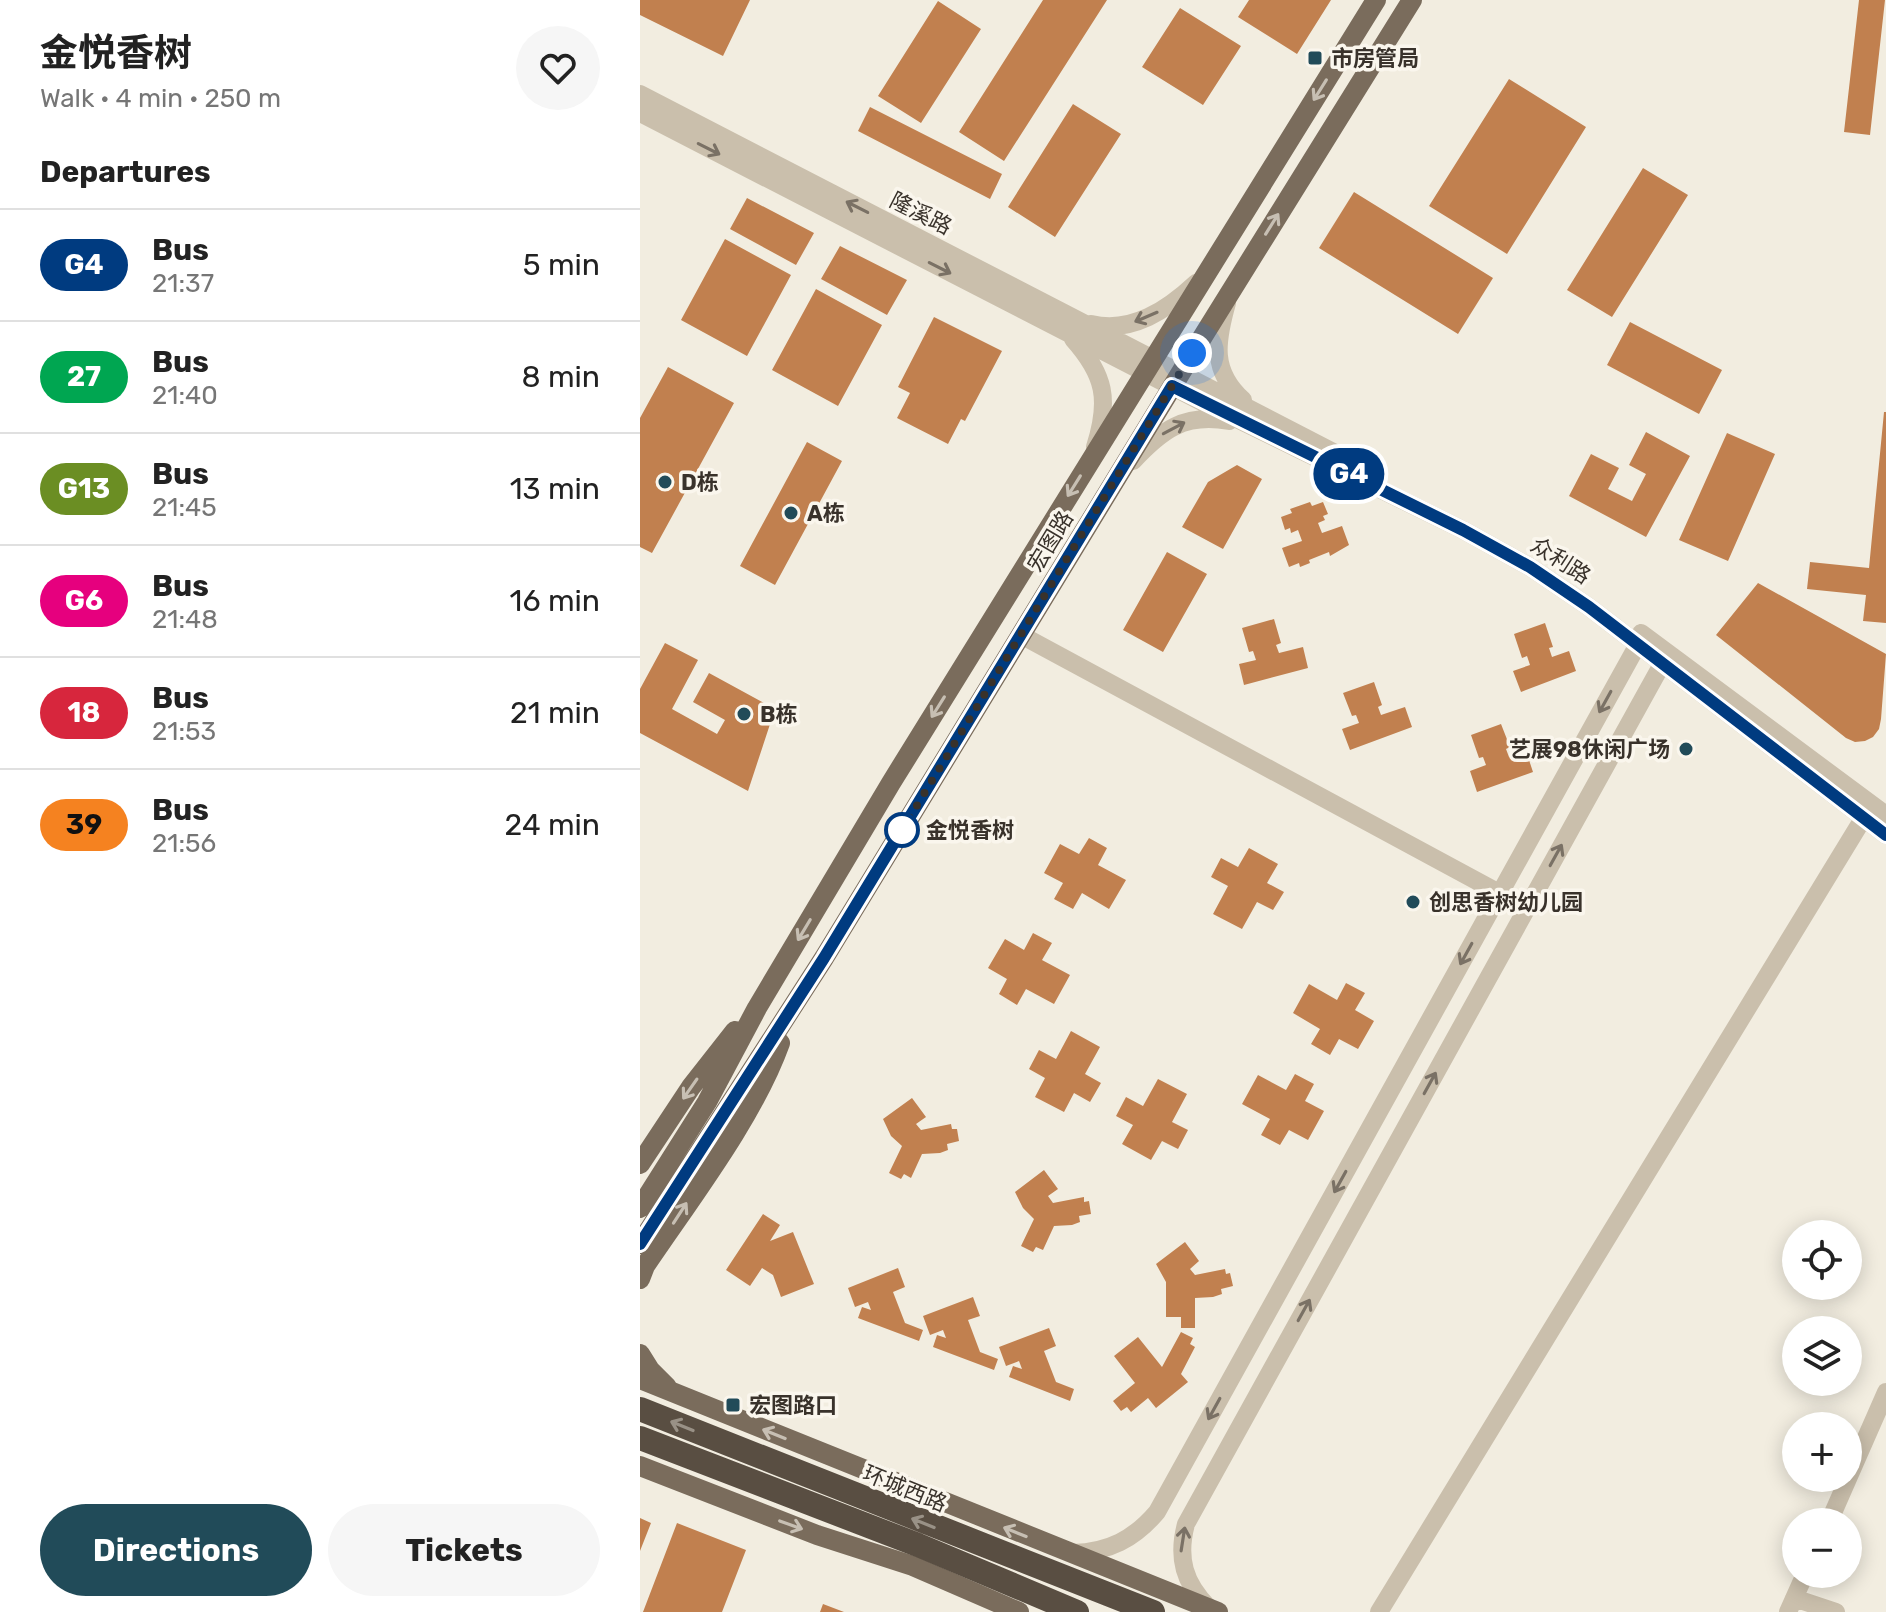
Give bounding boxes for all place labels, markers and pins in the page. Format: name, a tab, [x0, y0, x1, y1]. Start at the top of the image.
place label: 市房管局	[1331, 45, 1419, 72]
marker: 市房管局	[1306, 49, 1324, 67]
place label: D栋	[681, 469, 719, 496]
marker: D栋	[656, 473, 674, 491]
place label: A栋	[807, 500, 845, 527]
marker: A栋	[782, 504, 800, 522]
place label: B栋	[760, 701, 798, 728]
marker: B栋	[735, 705, 753, 723]
place label: 艺展98休闲广场	[1509, 736, 1670, 763]
marker: 艺展98休闲广场	[1677, 740, 1695, 758]
marker: 金悦香树	[885, 813, 919, 847]
place label: 金悦香树	[926, 817, 1014, 844]
place label: 创思香树幼儿园	[1429, 889, 1583, 916]
marker: 创思香树幼儿园	[1404, 893, 1422, 911]
place label: 宏图路口	[749, 1392, 837, 1419]
marker: 宏图路口	[724, 1396, 742, 1414]

